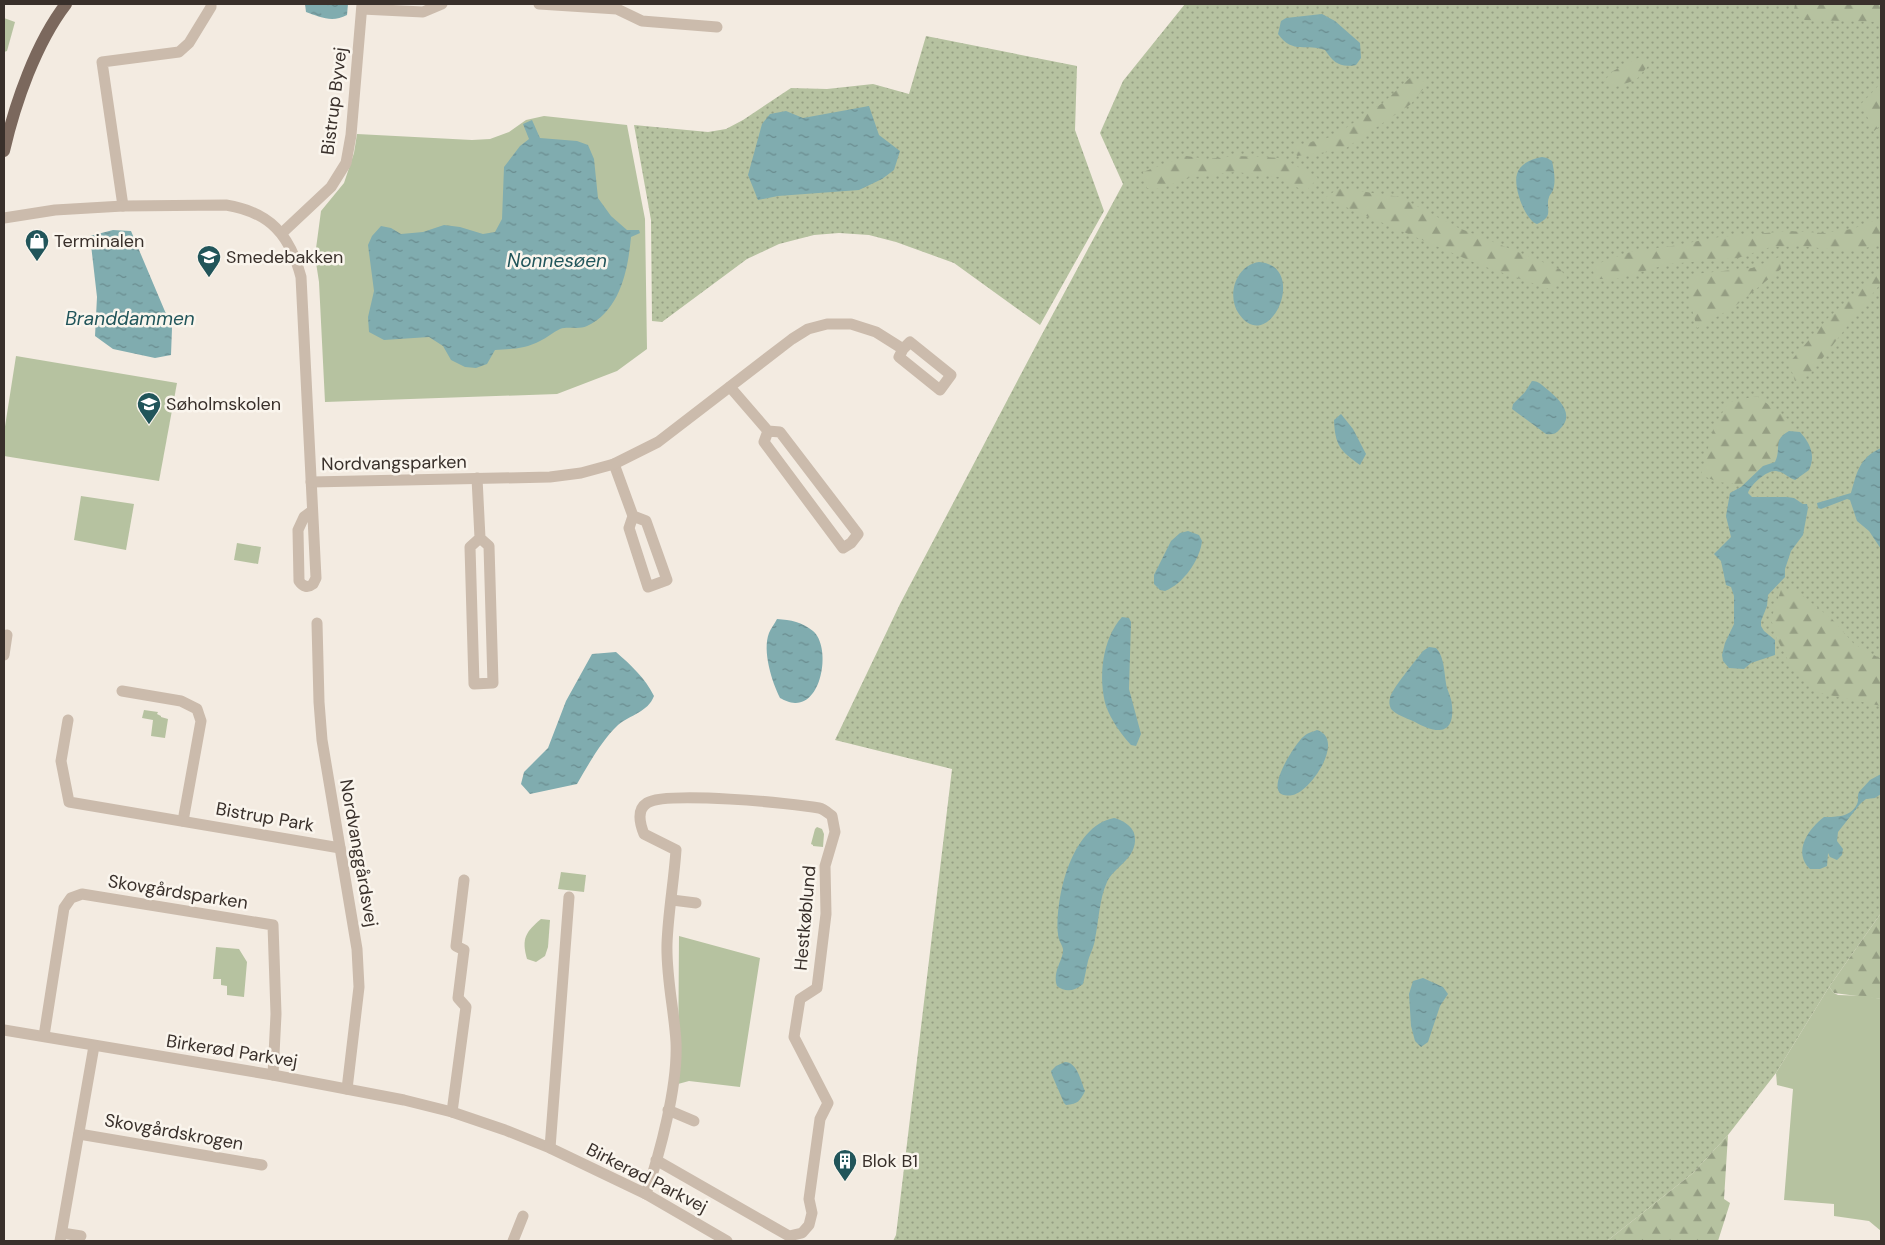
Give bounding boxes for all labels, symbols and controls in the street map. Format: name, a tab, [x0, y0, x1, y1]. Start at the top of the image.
street label: Bistrup Byvej	[315, 46, 353, 156]
shop icon: Terminalen	[24, 228, 50, 262]
place label: Terminalen	[54, 229, 144, 253]
school or university icon: Smedebakken	[196, 244, 222, 278]
place label: Smedebakken	[226, 245, 343, 269]
water label: Nonnesøen	[507, 248, 607, 273]
water label: Branddammen	[65, 306, 195, 331]
school or university icon: Søholmskolen	[136, 391, 162, 425]
place label: Søholmskolen	[166, 392, 281, 416]
street label: Nordvangsparken	[321, 450, 467, 476]
street label: Nordvanggårdsvej	[334, 777, 384, 929]
street label: Bistrup Park	[214, 797, 316, 837]
street label: Hestkøblund	[788, 865, 822, 971]
street label: Skovgårdsparken	[106, 869, 250, 915]
street label: Birkerød Parkvej	[165, 1029, 299, 1073]
street label: Skovgårdskrogen	[103, 1108, 245, 1156]
street label: Birkerød Parkvej	[582, 1137, 712, 1219]
building icon: Blok B1	[832, 1148, 858, 1182]
place label: Blok B1	[862, 1149, 918, 1173]

